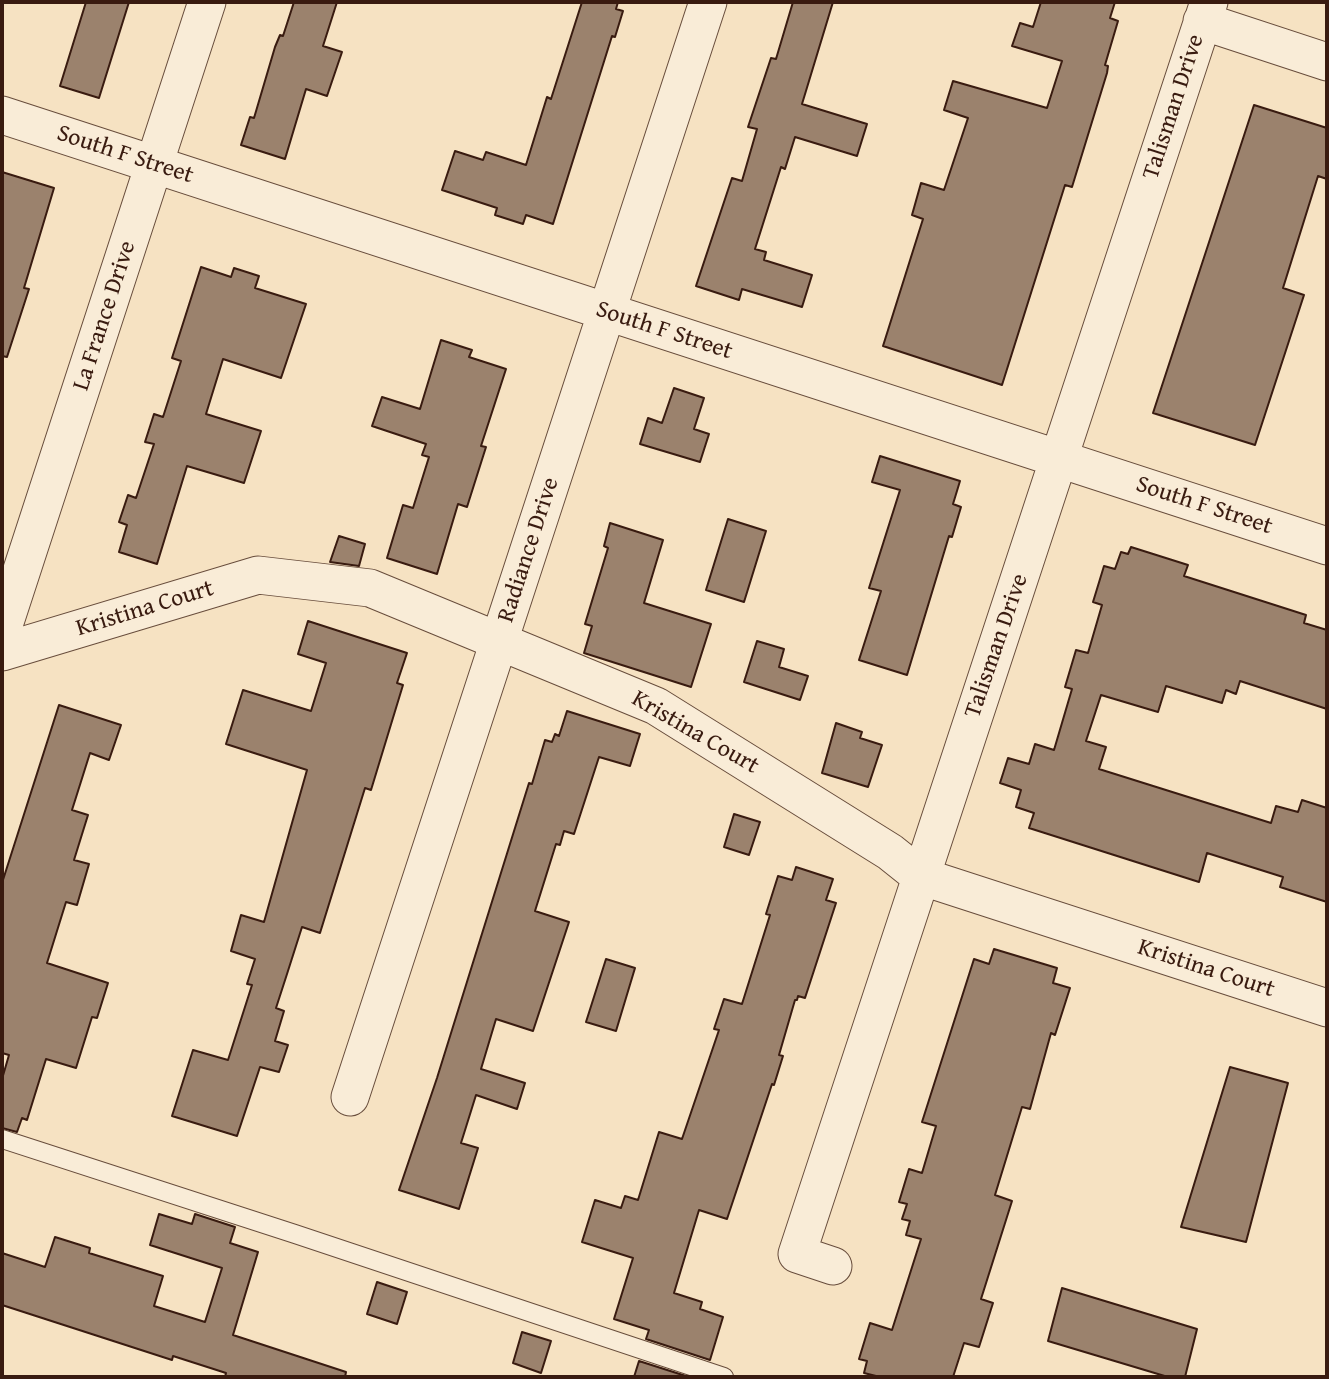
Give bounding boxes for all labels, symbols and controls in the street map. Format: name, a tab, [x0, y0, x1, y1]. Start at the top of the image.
street label: Talisman Drive	[1137, 31, 1211, 183]
street label: South F Street	[53, 119, 197, 191]
street label: La France Drive	[67, 238, 143, 394]
street label: South F Street	[592, 295, 736, 367]
street label: South F Street	[1132, 470, 1276, 542]
street label: Radiance Drive	[492, 474, 566, 626]
street label: Talisman Drive	[959, 570, 1035, 722]
street label: Kristina Court	[73, 574, 217, 644]
street label: Kristina Court	[626, 685, 764, 781]
street label: Kristina Court	[1134, 933, 1278, 1005]

